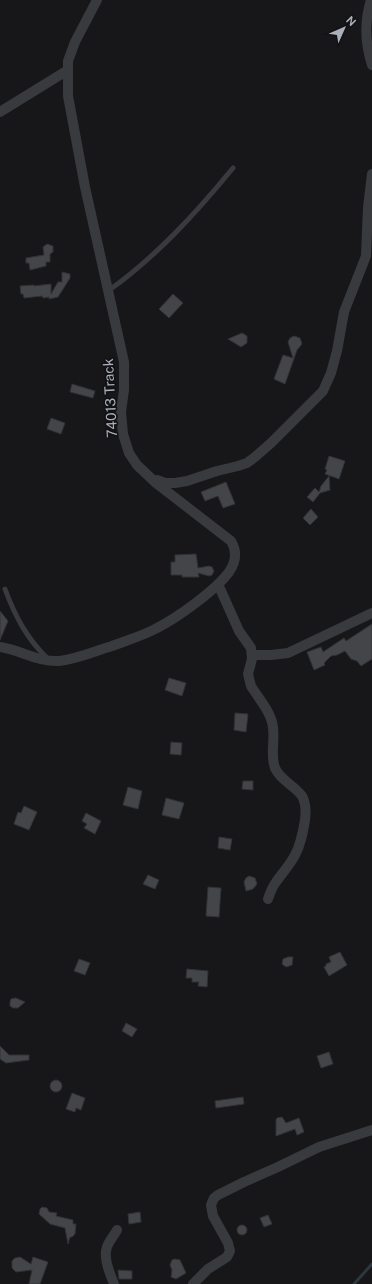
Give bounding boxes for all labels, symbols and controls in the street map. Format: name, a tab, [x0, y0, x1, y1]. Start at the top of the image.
north arrow	[324, 8, 364, 48]
text: N	[344, 14, 358, 28]
street label: 74013 Track	[100, 358, 120, 438]

